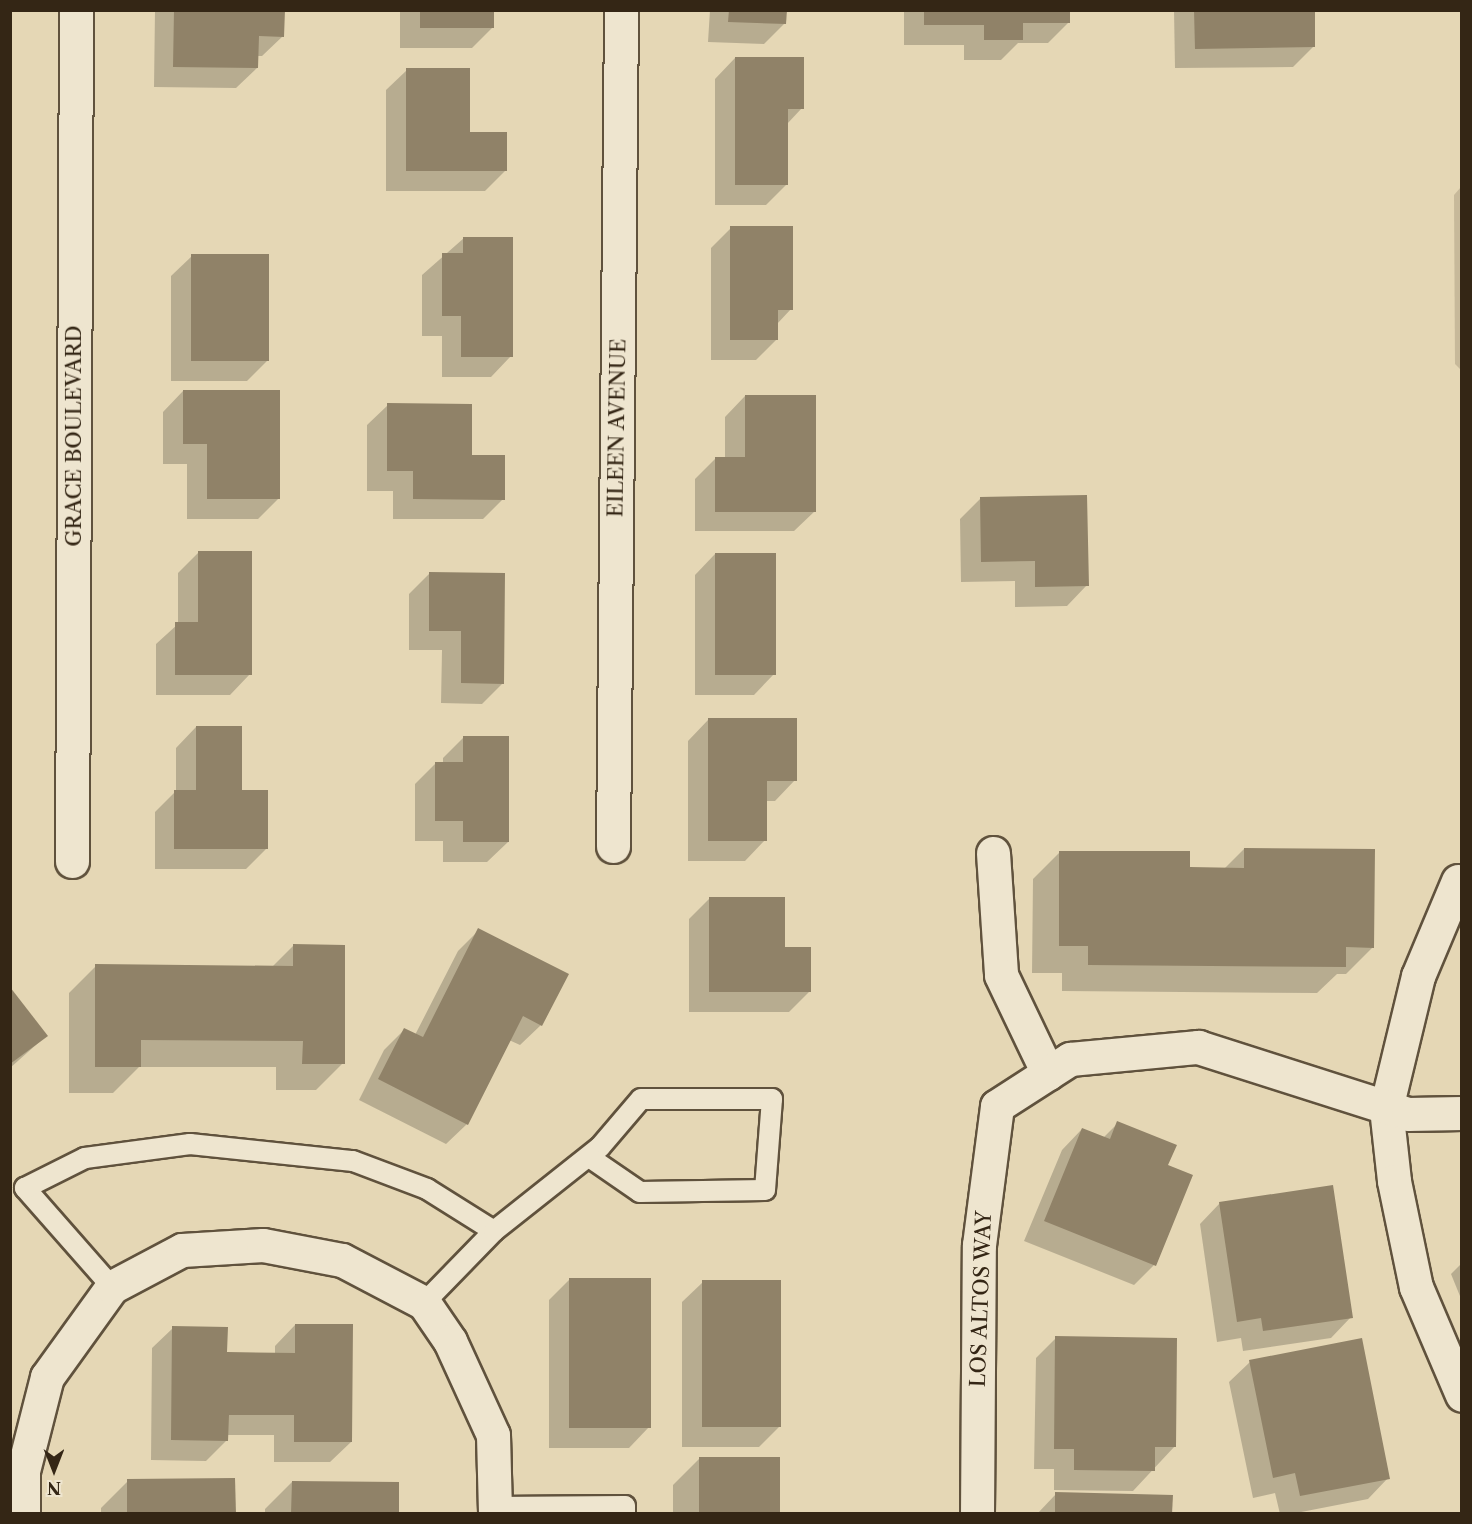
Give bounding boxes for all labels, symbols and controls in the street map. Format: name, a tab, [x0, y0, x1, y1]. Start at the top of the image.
street label: GRACE BOULEVARD	[61, 325, 87, 547]
street label: EILEEN AVENUE	[603, 338, 631, 518]
street label: LOS ALTOS WAY	[965, 1210, 997, 1388]
north arrow	[24, 1440, 84, 1500]
text: N	[47, 1478, 61, 1498]

